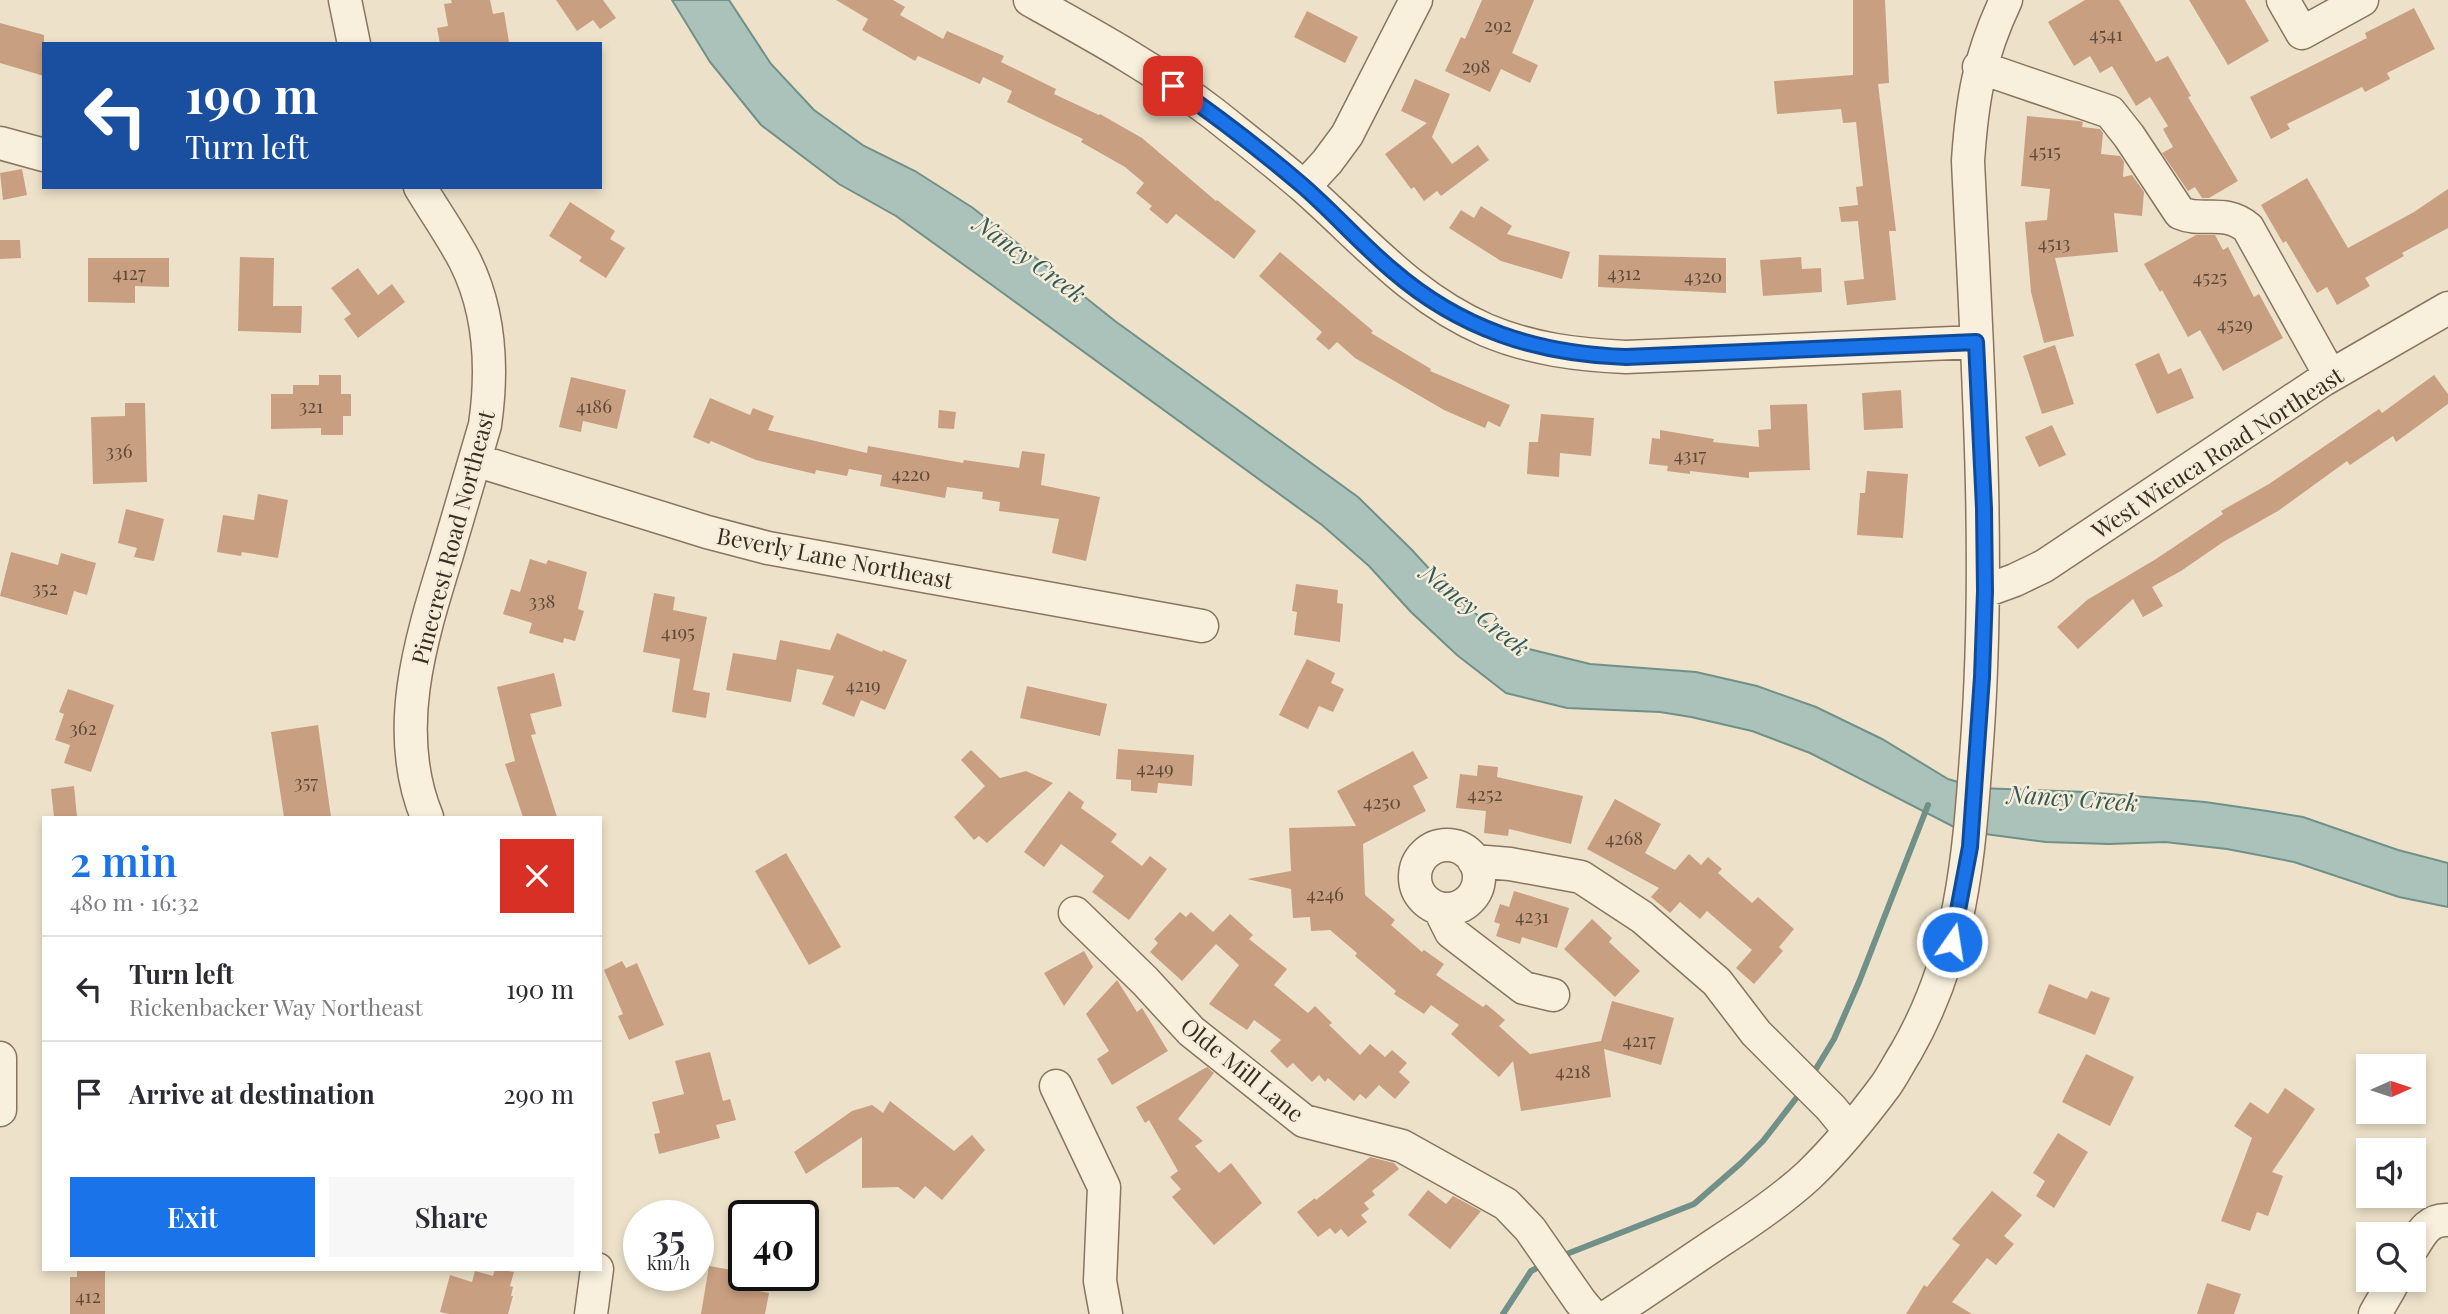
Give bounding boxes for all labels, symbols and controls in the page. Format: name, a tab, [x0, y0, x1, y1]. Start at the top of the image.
house number: 292	[1484, 11, 1512, 37]
house number: 4541	[2089, 20, 2123, 46]
house number: 298	[1462, 52, 1490, 78]
pin	[1143, 56, 1203, 116]
text: 190 m	[185, 61, 318, 126]
icon: arrive	[1154, 67, 1192, 105]
icon: left	[70, 70, 161, 161]
text: Turn left	[185, 124, 309, 167]
house number: 4515	[2029, 137, 2061, 163]
water label: Nancy Creek	[967, 206, 1093, 309]
house number: 4513	[2038, 229, 2070, 255]
house number: 4127	[112, 259, 146, 285]
house number: 4312	[1607, 259, 1641, 285]
house number: 4320	[1684, 262, 1722, 288]
house number: 4525	[2193, 263, 2227, 289]
house number: 4529	[2217, 310, 2253, 336]
street label: West Wieuca Road Northeast	[2084, 359, 2349, 546]
house number: 321	[299, 392, 323, 418]
house number: 4186	[576, 392, 612, 418]
street label: Pinecrest Road Northeast	[403, 406, 501, 667]
house number: 336	[106, 437, 133, 463]
house number: 4317	[1674, 441, 1706, 467]
house number: 4220	[892, 460, 931, 486]
street label: Beverly Lane Northeast	[714, 519, 956, 595]
water label: Nancy Creek	[1414, 554, 1537, 662]
house number: 352	[32, 574, 58, 600]
house number: 338	[528, 587, 556, 613]
house number: 4195	[661, 618, 695, 644]
house number: 4219	[845, 671, 881, 697]
house number: 362	[69, 714, 97, 740]
house number: 4249	[1136, 754, 1174, 780]
house number: 357	[294, 768, 318, 794]
water label: Nancy Creek	[2005, 776, 2139, 818]
house number: 4252	[1467, 780, 1503, 806]
house number: 4250	[1363, 788, 1401, 814]
house number: 4268	[1605, 824, 1643, 850]
text: 2 min	[70, 832, 177, 888]
button: close	[500, 839, 574, 913]
house number: 4246	[1306, 880, 1344, 906]
text: 480 m · 16:32	[70, 886, 199, 917]
house number: 4231	[1515, 902, 1549, 928]
position arrow	[1915, 905, 1989, 979]
text: Turn left	[129, 956, 234, 991]
icon: left	[70, 970, 108, 1008]
text: 190 m	[506, 971, 574, 1006]
text: Rickenbacker Way Northeast	[129, 991, 423, 1022]
street label: Olde Mill Lane	[1175, 1010, 1311, 1128]
house number: 4217	[1622, 1026, 1656, 1052]
north arrow	[2356, 1054, 2426, 1124]
map controls	[2356, 1054, 2426, 1292]
house number: 4218	[1555, 1057, 1591, 1083]
icon: arrive	[70, 1075, 108, 1113]
text: Arrive at destination	[129, 1076, 375, 1111]
text: 290 m	[503, 1076, 574, 1111]
button: sound	[2356, 1138, 2426, 1208]
button: Exit	[70, 1177, 315, 1257]
button: Share	[329, 1177, 574, 1257]
speed limit sign: 40	[728, 1200, 819, 1291]
text: 35	[652, 1213, 685, 1260]
button: search	[2356, 1222, 2426, 1292]
text: km/h	[647, 1251, 690, 1275]
house number: 412	[75, 1282, 101, 1308]

